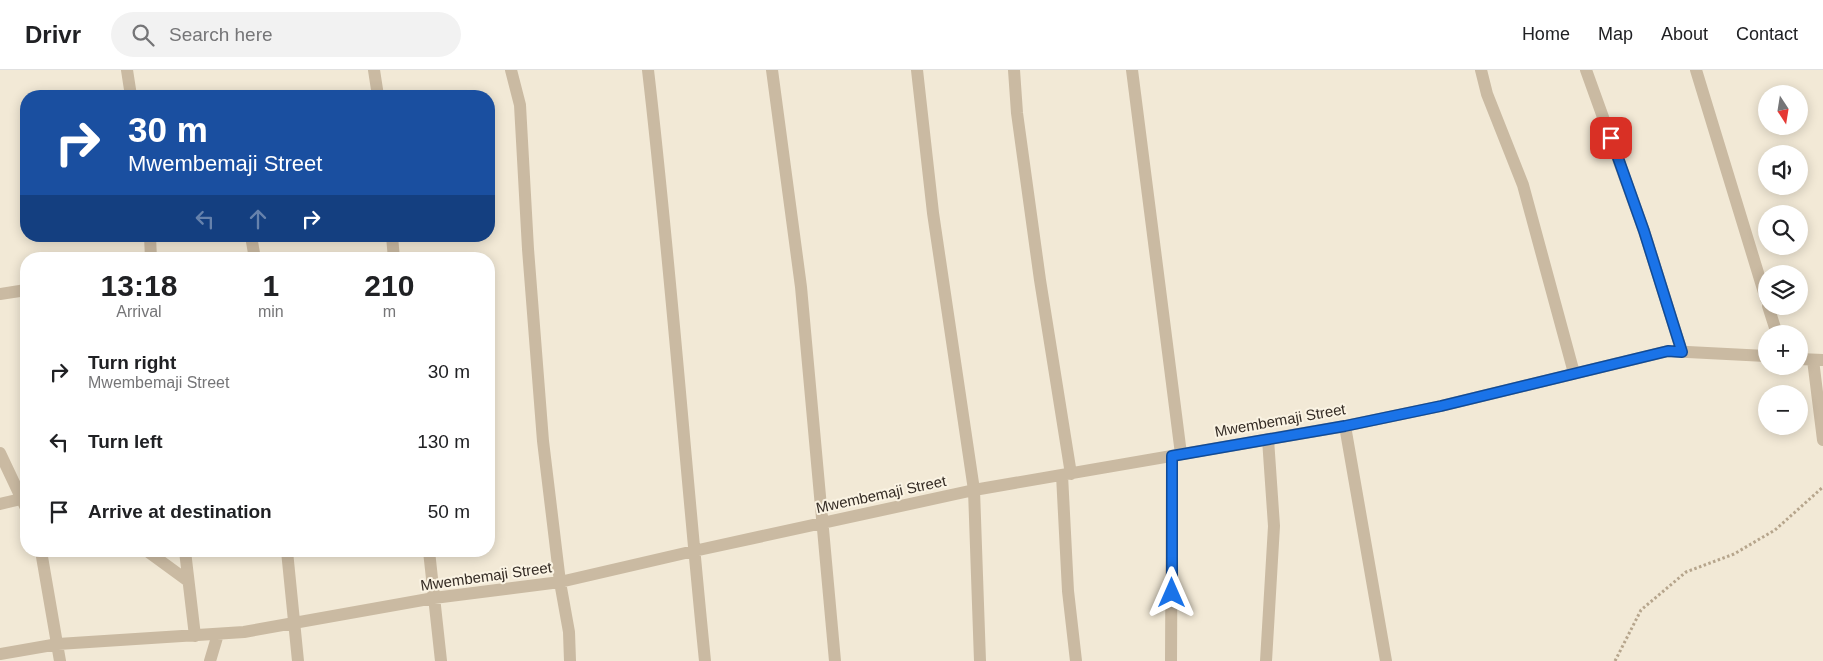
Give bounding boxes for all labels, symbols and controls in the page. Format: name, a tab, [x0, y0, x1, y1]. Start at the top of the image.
search box	[111, 12, 461, 57]
text: Drivr	[25, 21, 81, 48]
icon: search	[129, 21, 157, 49]
text: Search here	[169, 24, 273, 45]
text: Home	[1522, 24, 1570, 44]
text: Map	[1598, 24, 1633, 44]
text: About	[1661, 24, 1708, 44]
text: Contact	[1736, 24, 1798, 44]
north arrow	[1758, 85, 1808, 135]
map controls	[1758, 85, 1808, 435]
icon: right	[45, 110, 110, 175]
text: 30 m	[128, 110, 208, 149]
pin	[1590, 117, 1632, 159]
icon: arrive	[1597, 124, 1625, 152]
button: sound	[1758, 145, 1808, 195]
text: Mwembemaji Street	[128, 151, 322, 176]
icon: left	[191, 205, 219, 233]
icon: ahead	[244, 205, 272, 233]
icon: right	[297, 205, 325, 233]
button: search	[1758, 205, 1808, 255]
button: layers	[1758, 265, 1808, 315]
text: 13:18	[101, 269, 177, 302]
text: 1	[262, 269, 279, 302]
text: 210	[364, 269, 414, 302]
text: Arrival	[116, 303, 162, 320]
text: min	[258, 303, 284, 320]
text: m	[383, 303, 396, 320]
button: +	[1758, 325, 1808, 375]
text: Turn right	[88, 352, 176, 373]
icon: right	[45, 358, 73, 386]
text: 30 m	[428, 361, 470, 382]
text: Mwembemaji Street	[88, 374, 229, 391]
button: −	[1758, 385, 1808, 435]
street label: Mwembemaji Street	[1213, 400, 1348, 440]
icon: left	[45, 428, 73, 456]
text: Turn left	[88, 431, 163, 452]
text: 130 m	[417, 431, 470, 452]
street label: Mwembemaji Street	[814, 472, 948, 516]
icon: arrive	[45, 498, 73, 526]
text: Arrive at destination	[88, 501, 272, 522]
text: 50 m	[428, 501, 470, 522]
street label: Mwembemaji Street	[419, 558, 554, 594]
position arrow	[1145, 566, 1197, 618]

